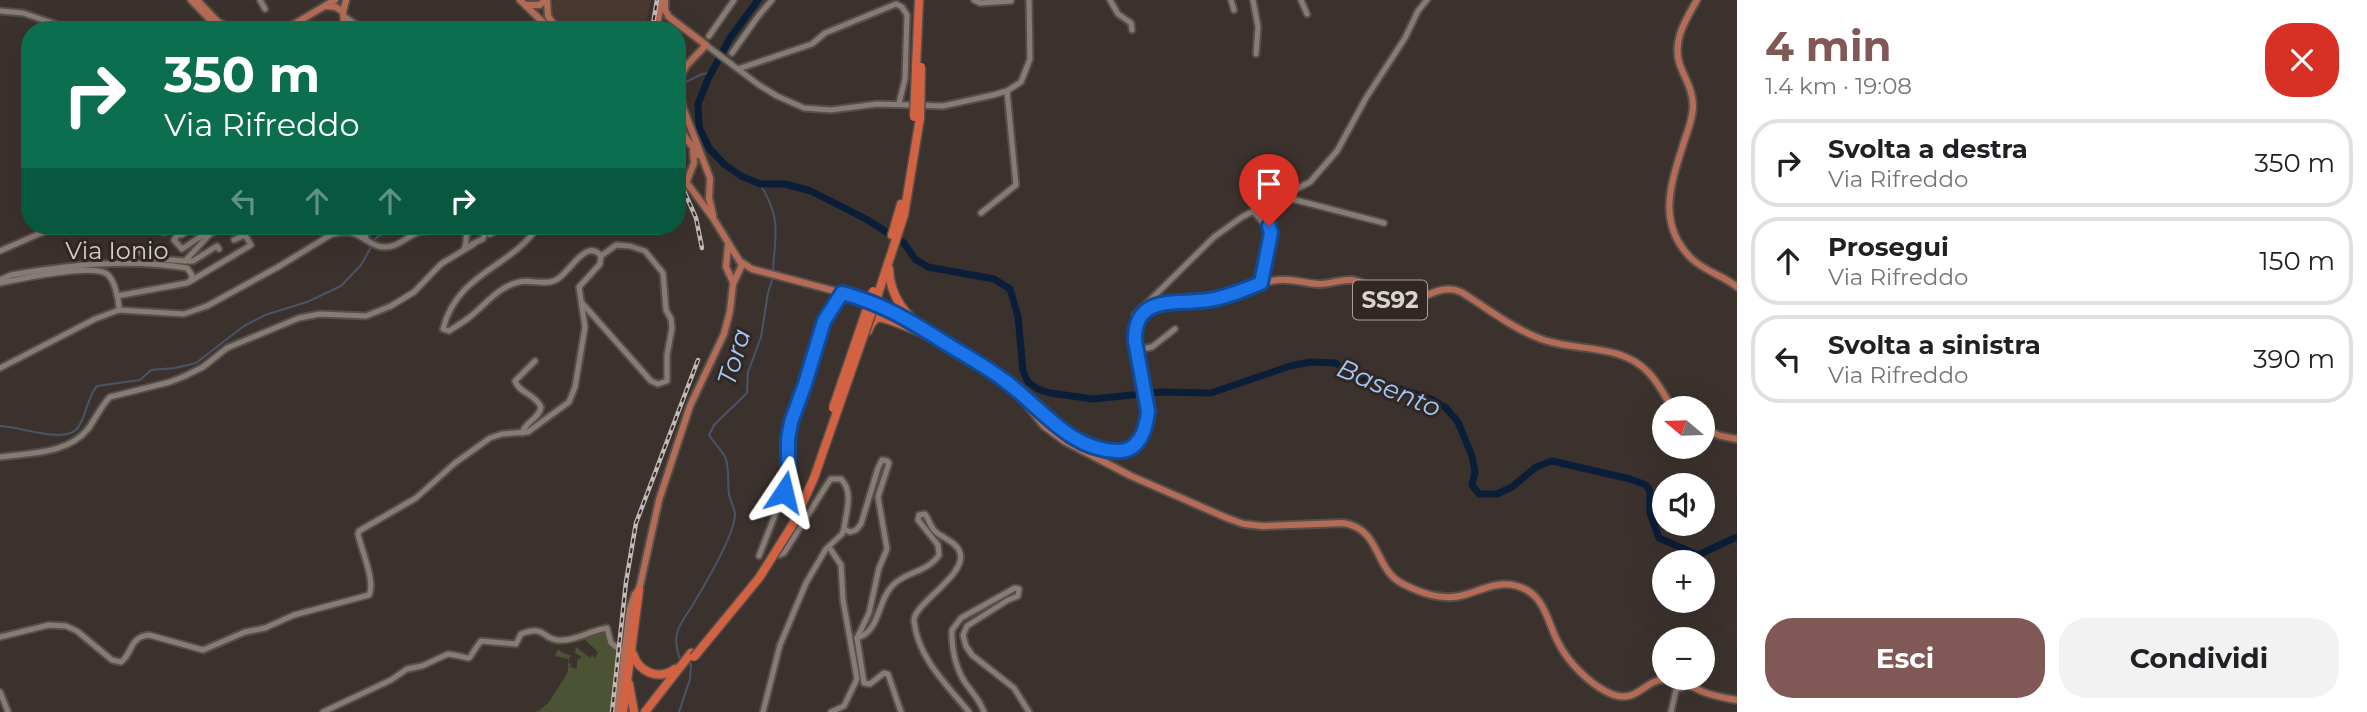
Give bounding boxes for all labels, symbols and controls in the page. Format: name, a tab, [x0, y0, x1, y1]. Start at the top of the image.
text: 4 min	[1765, 20, 1892, 72]
button: close	[2265, 23, 2339, 97]
text: 350 m	[164, 45, 320, 104]
icon: right	[49, 49, 140, 140]
text: 1.4 km · 19:08	[1765, 72, 1912, 100]
text: Via Rifreddo	[164, 105, 359, 144]
text: Svolta a destra	[1828, 133, 2028, 165]
icon: right	[1769, 144, 1807, 182]
text: 350 m	[2254, 147, 2335, 179]
pin	[1239, 154, 1299, 226]
icon: arrive	[1250, 165, 1288, 203]
text: Via Rifreddo	[1828, 165, 1968, 193]
icon: left	[225, 182, 263, 220]
icon: ahead	[298, 182, 336, 220]
icon: ahead	[371, 182, 409, 220]
icon: right	[444, 182, 482, 220]
text: Prosegui	[1828, 231, 1949, 263]
street label: Via Ionio	[65, 236, 169, 265]
icon: ahead	[1769, 242, 1807, 280]
text: 150 m	[2259, 245, 2335, 277]
text: Via Rifreddo	[1828, 263, 1968, 291]
road number: SS92	[1353, 280, 1427, 320]
water label: Tora	[710, 325, 758, 389]
text: Svolta a sinistra	[1828, 329, 2041, 361]
icon: left	[1769, 340, 1807, 378]
text: 390 m	[2253, 343, 2335, 375]
water label: Basento	[1332, 352, 1446, 424]
text: Via Rifreddo	[1828, 361, 1968, 389]
north arrow	[1652, 396, 1715, 458]
map controls	[1652, 396, 1715, 690]
position arrow	[747, 455, 821, 529]
button: sound	[1652, 473, 1715, 536]
button: +	[1652, 550, 1715, 613]
button: Esci	[1765, 618, 2045, 698]
button: Condividi	[2059, 618, 2339, 698]
button: −	[1652, 627, 1715, 690]

